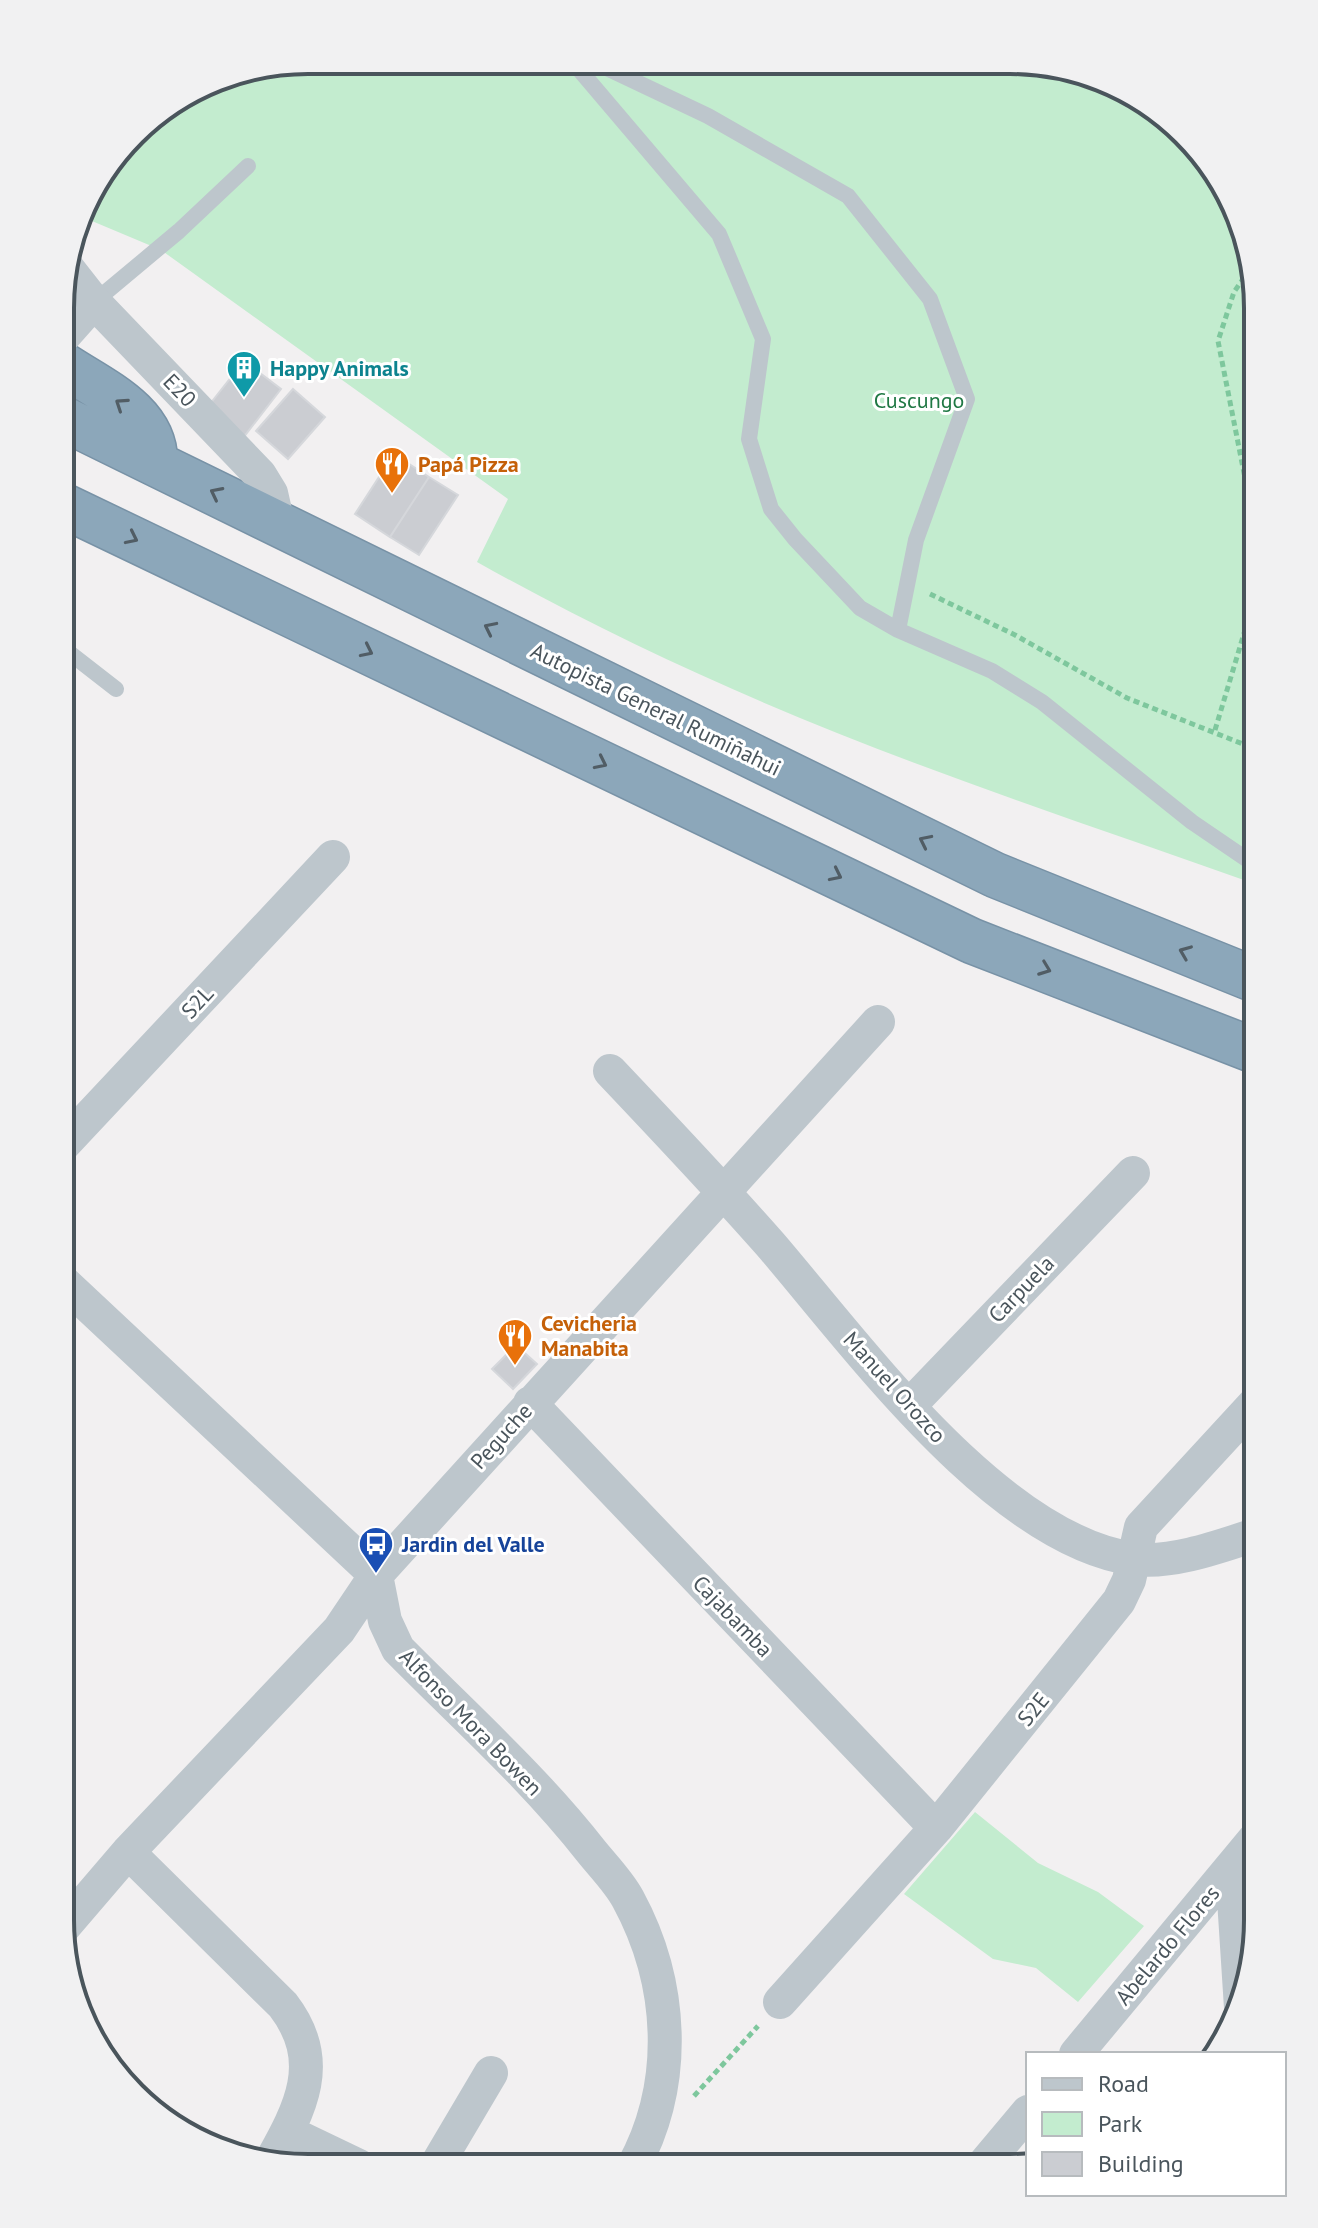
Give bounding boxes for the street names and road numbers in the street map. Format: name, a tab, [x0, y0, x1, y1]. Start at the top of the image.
street label: E20	[158, 367, 202, 413]
street label: Autopista General Rumiñahui	[526, 636, 786, 782]
street label: S2L	[175, 980, 219, 1024]
street label: Carpuela	[982, 1249, 1060, 1329]
street label: Manuel Orozco	[838, 1325, 952, 1449]
street label: Peguche	[464, 1397, 538, 1475]
street label: Cajabamba	[687, 1569, 779, 1663]
street label: Alfonso Mora Bowen	[394, 1643, 548, 1801]
street label: S2E	[1011, 1686, 1055, 1732]
street label: Abelardo Flores	[1109, 1879, 1225, 2011]

